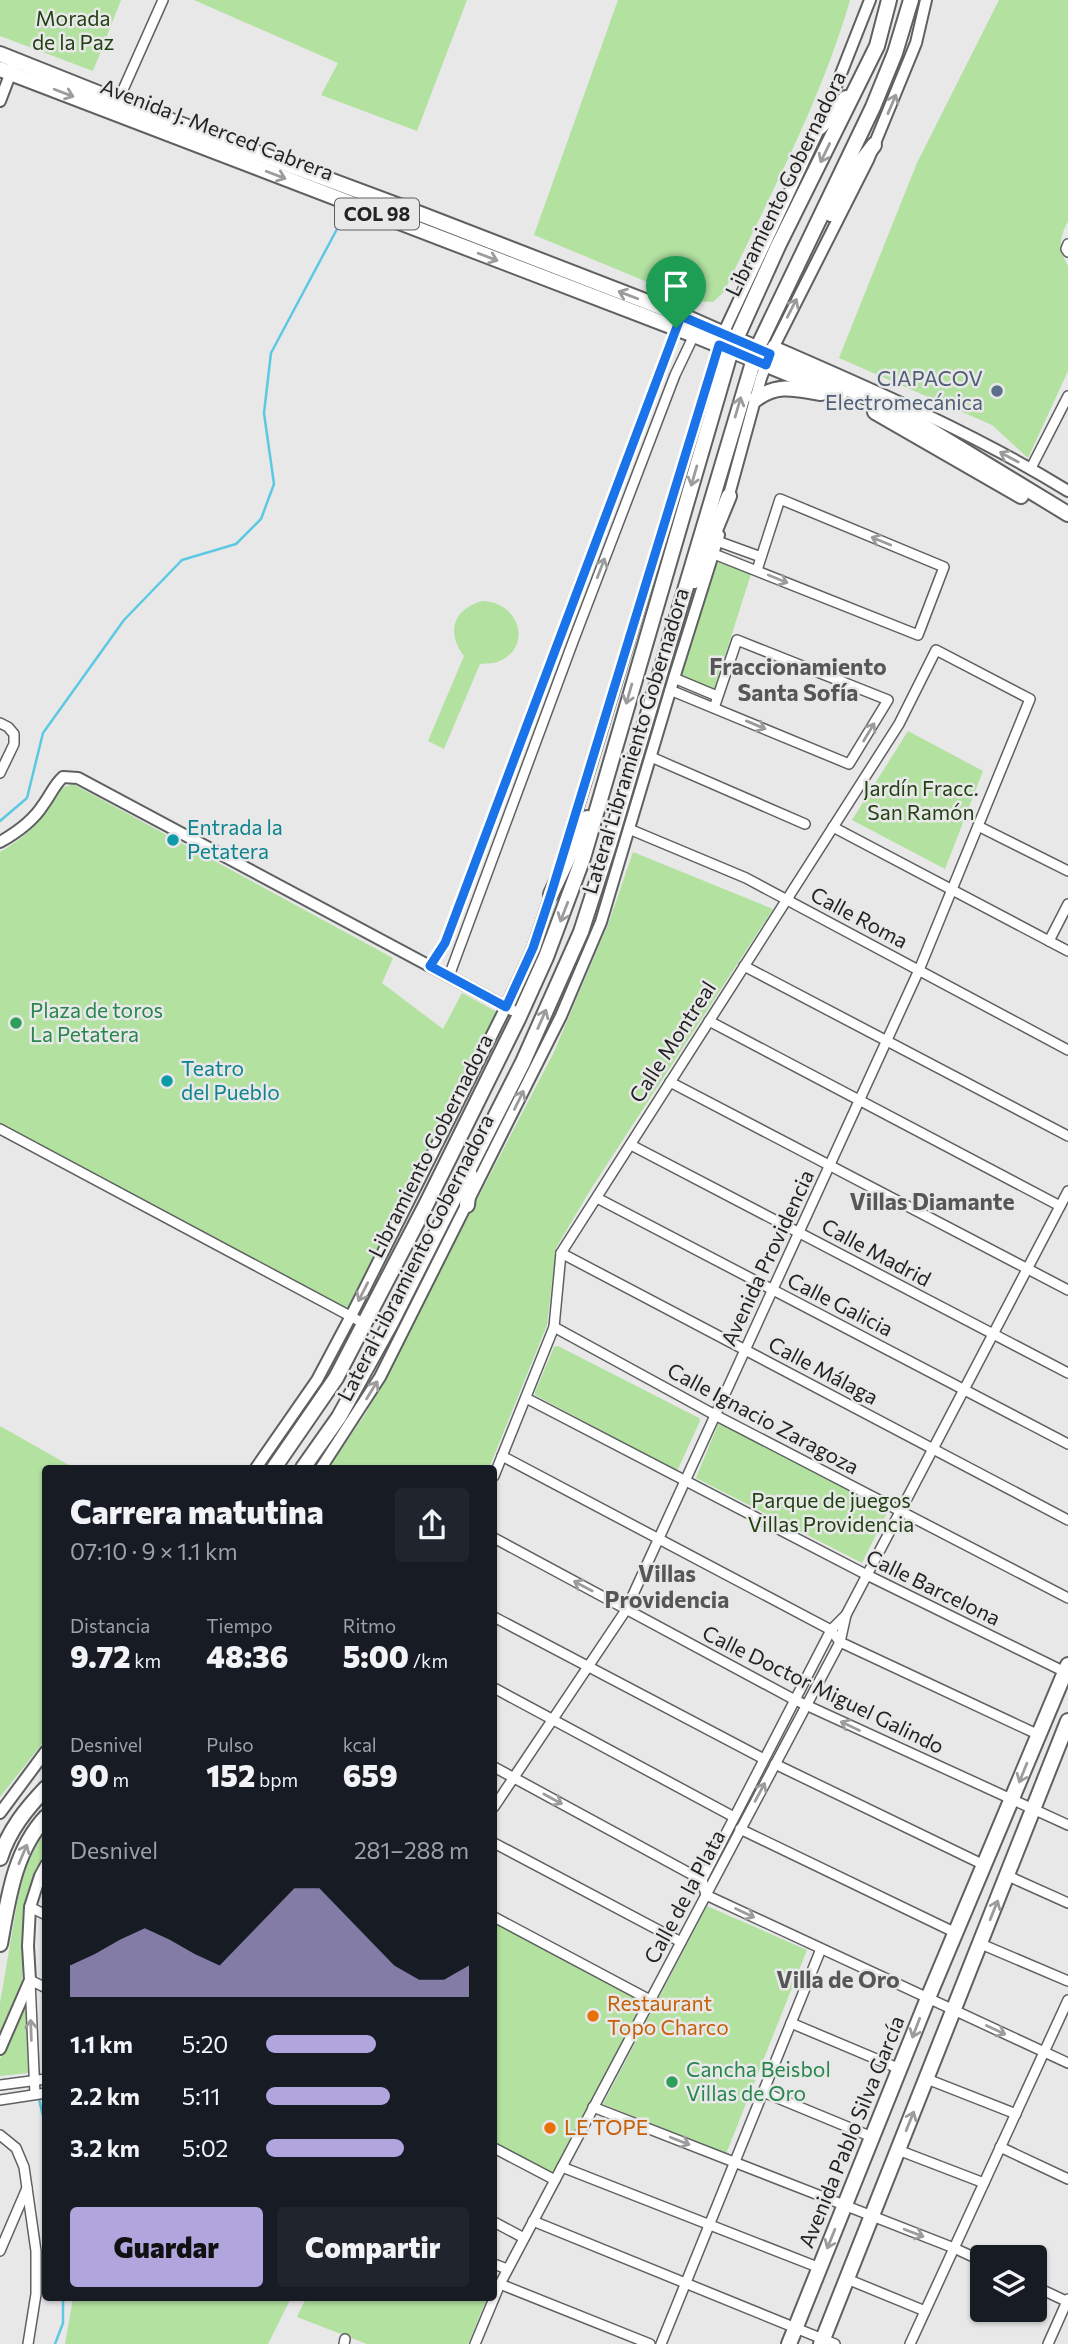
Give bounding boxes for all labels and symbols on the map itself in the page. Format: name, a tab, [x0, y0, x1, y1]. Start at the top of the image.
park label: Morada de la Paz	[32, 5, 114, 54]
street label: Libramiento Gobernadora	[719, 67, 850, 300]
street label: Avenida J. Merced Cabrera	[97, 73, 338, 185]
one-way arrow	[52, 88, 74, 101]
one-way arrow	[886, 94, 899, 115]
one-way arrow	[818, 142, 832, 163]
one-way arrow	[265, 170, 286, 183]
road number: COL 98	[335, 198, 419, 230]
one-way arrow	[477, 252, 499, 265]
pin	[646, 256, 706, 328]
one-way arrow	[617, 287, 639, 300]
one-way arrow	[785, 298, 799, 319]
place label: CIAPACOV Electromecánica	[825, 365, 983, 414]
marker: CIAPACOV Electromecánica	[989, 383, 1005, 399]
one-way arrow	[733, 396, 746, 418]
one-way arrow	[999, 450, 1020, 463]
one-way arrow	[686, 465, 699, 487]
one-way arrow	[870, 534, 892, 547]
one-way arrow	[596, 557, 608, 579]
one-way arrow	[766, 573, 788, 586]
street label: Lateral Libramiento Gobernadora	[576, 585, 693, 897]
district label: Fraccionamiento Santa Sofía	[709, 652, 887, 706]
one-way arrow	[622, 683, 635, 705]
one-way arrow	[745, 719, 766, 732]
one-way arrow	[862, 722, 876, 742]
park label: Jardín Fracc. San Ramón	[863, 775, 979, 824]
place label: Entrada la Petatera	[187, 814, 283, 863]
marker: Entrada la Petatera	[165, 832, 181, 848]
street label: Calle Roma	[807, 881, 913, 953]
one-way arrow	[556, 900, 569, 922]
street label: Calle Montreal	[623, 976, 720, 1107]
place label: Plaza de toros La Petatera	[30, 997, 163, 1046]
one-way arrow	[536, 1009, 549, 1031]
marker: Plaza de toros La Petatera	[8, 1015, 24, 1031]
street label: Libramiento Gobernadora	[362, 1029, 497, 1261]
place label: Teatro del Pueblo	[181, 1055, 280, 1104]
marker: Teatro del Pueblo	[159, 1073, 175, 1089]
one-way arrow	[513, 1090, 526, 1111]
street label: Lateral Libramiento Gobernadora	[331, 1110, 498, 1405]
street label: Avenida Providencia	[715, 1165, 818, 1349]
district label: Villas Diamante	[849, 1187, 1015, 1215]
street label: Calle Madrid	[818, 1212, 936, 1291]
street label: Calle Galicia	[784, 1266, 898, 1341]
one-way arrow	[356, 1281, 370, 1302]
street label: Calle Málaga	[765, 1330, 883, 1409]
street label: Calle Ignacio Zaragoza	[664, 1357, 864, 1479]
one-way arrow	[365, 1381, 379, 1401]
park label: Parque de juegos Villas Providencia	[748, 1487, 914, 1536]
street label: Calle Barcelona	[863, 1543, 1005, 1630]
district label: Villas Providencia	[605, 1559, 729, 1613]
one-way arrow	[573, 1579, 594, 1593]
street label: Calle Doctor Miguel Galindo	[699, 1619, 949, 1758]
one-way arrow	[840, 1718, 861, 1732]
one-way arrow	[1016, 1762, 1029, 1784]
one-way arrow	[754, 1782, 768, 1802]
one-way arrow	[543, 1793, 563, 1807]
street label: Calle de la Plata	[638, 1825, 729, 1967]
one-way arrow	[17, 1844, 30, 1866]
one-way arrow	[989, 1900, 1002, 1921]
one-way arrow	[734, 1907, 755, 1921]
district label: Villa de Oro	[776, 1965, 900, 1993]
place label: Restaurant Topo Charco	[607, 1990, 729, 2039]
marker: Restaurant Topo Charco	[585, 2008, 601, 2024]
street label: Avenida Pablo Silva García	[793, 2012, 909, 2251]
one-way arrow	[908, 2017, 921, 2038]
one-way arrow	[25, 2019, 38, 2042]
one-way arrow	[985, 2024, 1006, 2037]
place label: Cancha Beisbol Villas de Oro	[686, 2056, 831, 2105]
marker: Cancha Beisbol Villas de Oro	[664, 2074, 680, 2090]
one-way arrow	[904, 2111, 917, 2132]
place label: LE TOPE	[564, 2114, 648, 2139]
marker: LE TOPE	[542, 2120, 558, 2136]
one-way arrow	[668, 2136, 690, 2148]
one-way arrow	[903, 2227, 925, 2240]
one-way arrow	[824, 2228, 837, 2250]

